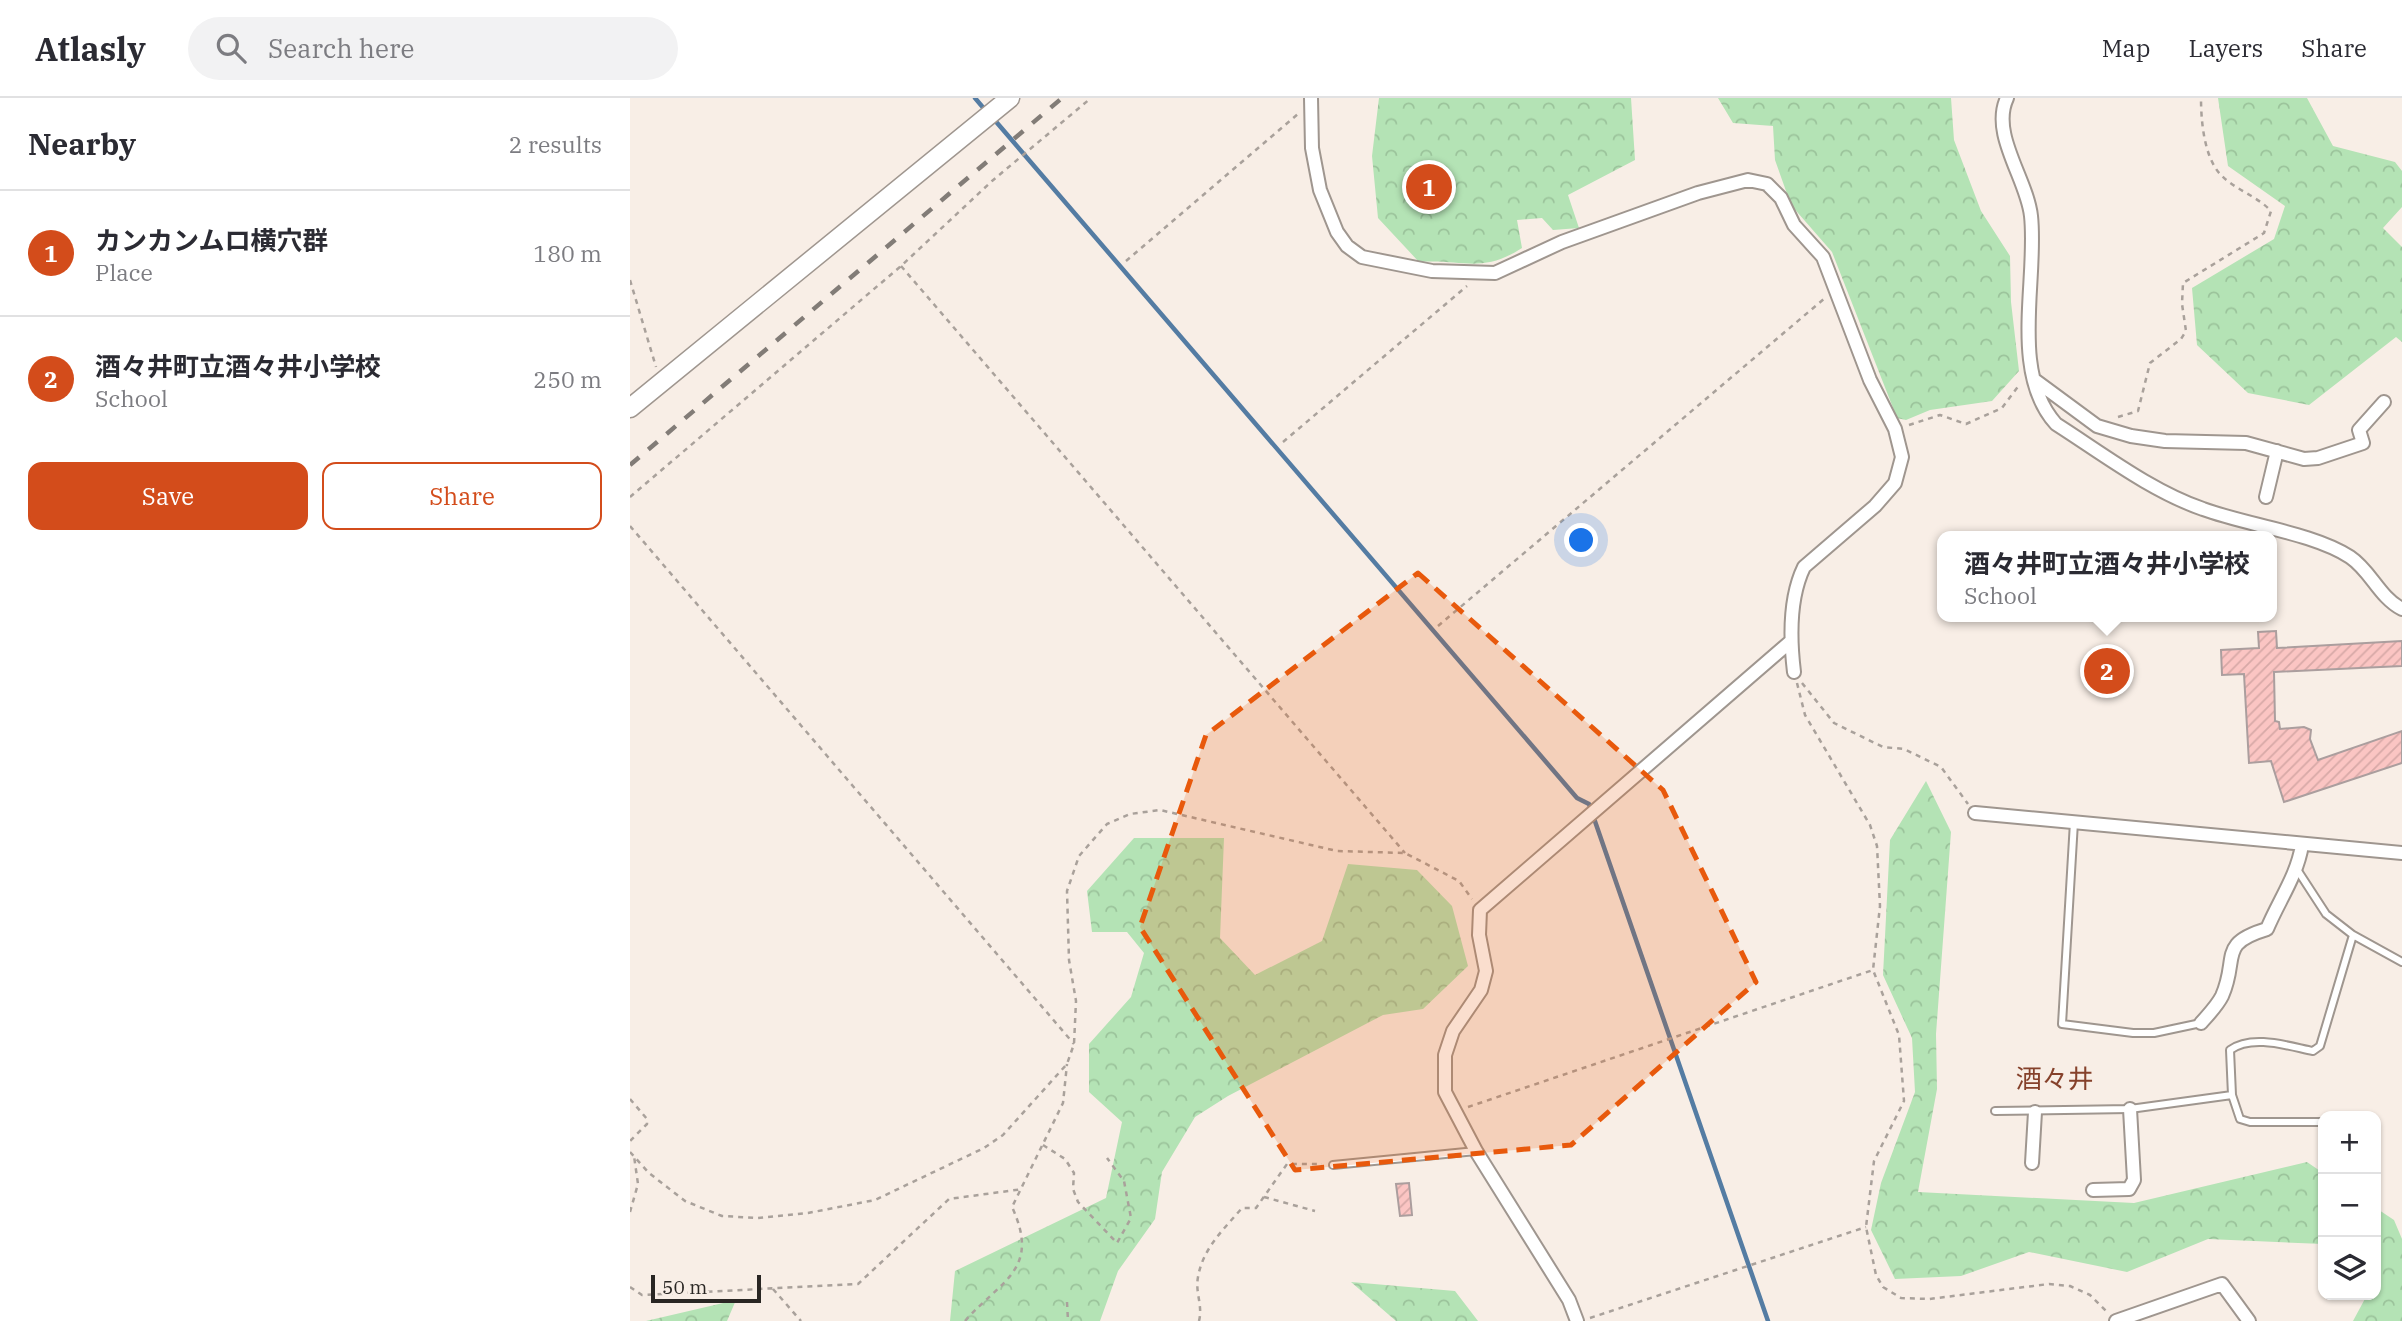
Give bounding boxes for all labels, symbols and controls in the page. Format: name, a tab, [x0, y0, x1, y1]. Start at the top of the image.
search box	[188, 17, 678, 80]
text: Atlasly	[35, 27, 146, 70]
icon: search	[212, 29, 250, 67]
text: Search here	[268, 31, 414, 65]
text: Map	[2102, 32, 2150, 64]
text: Layers	[2188, 32, 2263, 64]
text: Share	[2301, 32, 2367, 64]
text: Nearby	[28, 124, 136, 163]
text: 2 results	[509, 129, 602, 159]
pin: 1	[1406, 161, 1452, 213]
text: カンカンムロ横穴群	[95, 223, 328, 257]
text: 1	[44, 238, 58, 268]
text: 180 m	[533, 238, 602, 268]
text: Place	[95, 257, 153, 287]
text: 酒々井町立酒々井小学校	[95, 349, 381, 383]
text: 2	[44, 364, 58, 394]
text: 250 m	[533, 364, 602, 394]
text: School	[95, 383, 168, 413]
button: Save	[28, 462, 308, 530]
button: Share	[322, 462, 602, 530]
your location	[1564, 523, 1598, 557]
popup	[1937, 531, 2277, 622]
text: 酒々井町立酒々井小学校	[1964, 546, 2250, 580]
text: School	[1964, 580, 2037, 610]
pin: 2	[2084, 645, 2130, 697]
district label: 酒々井	[2016, 1061, 2094, 1095]
map controls	[2318, 1111, 2381, 1300]
button: +	[2318, 1111, 2381, 1174]
button: −	[2318, 1174, 2381, 1237]
button: layers	[2318, 1237, 2381, 1300]
scale bar	[651, 1272, 761, 1304]
text: 50 m	[662, 1275, 707, 1299]

